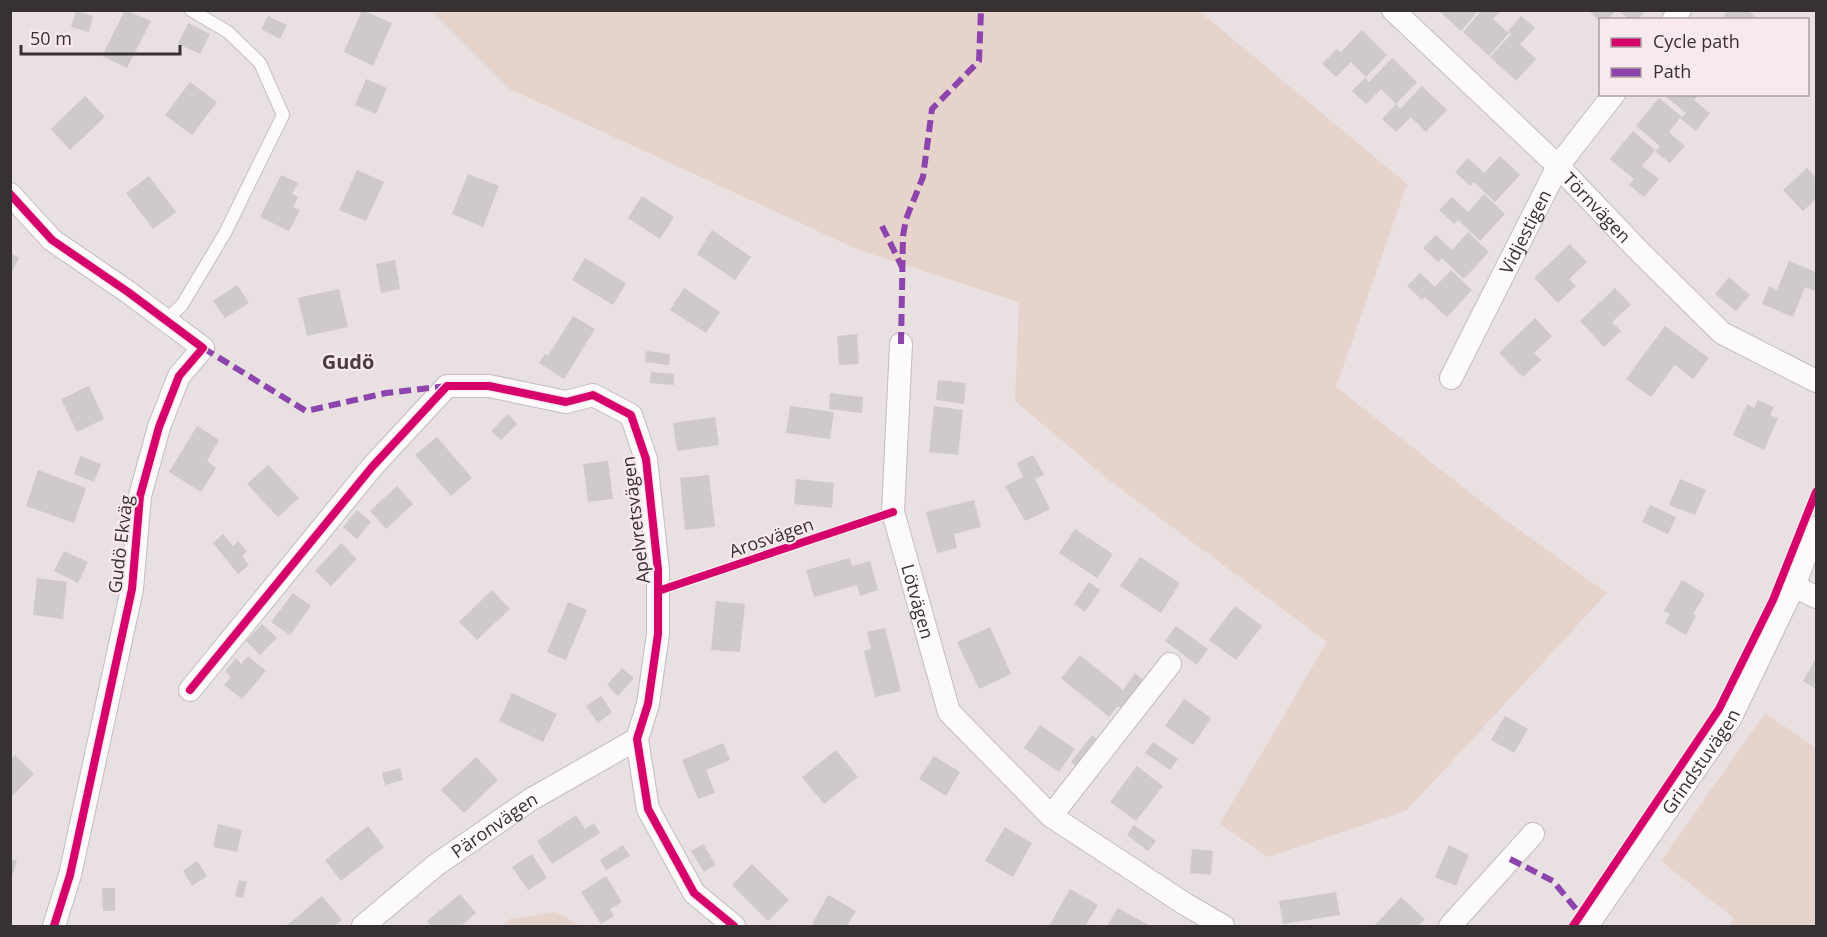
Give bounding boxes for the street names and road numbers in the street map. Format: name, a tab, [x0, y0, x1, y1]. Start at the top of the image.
street label: Törnvägen	[1558, 167, 1637, 248]
street label: Vidjestigen	[1494, 185, 1556, 278]
street label: Apelvretsvägen	[615, 455, 655, 585]
street label: Gudö Ekväg	[102, 493, 138, 595]
street label: Arosvägen	[725, 511, 817, 563]
street label: Lötvägen	[896, 561, 940, 641]
street label: Grindstuvägen	[1656, 705, 1745, 819]
street label: Päronvägen	[446, 786, 542, 863]

